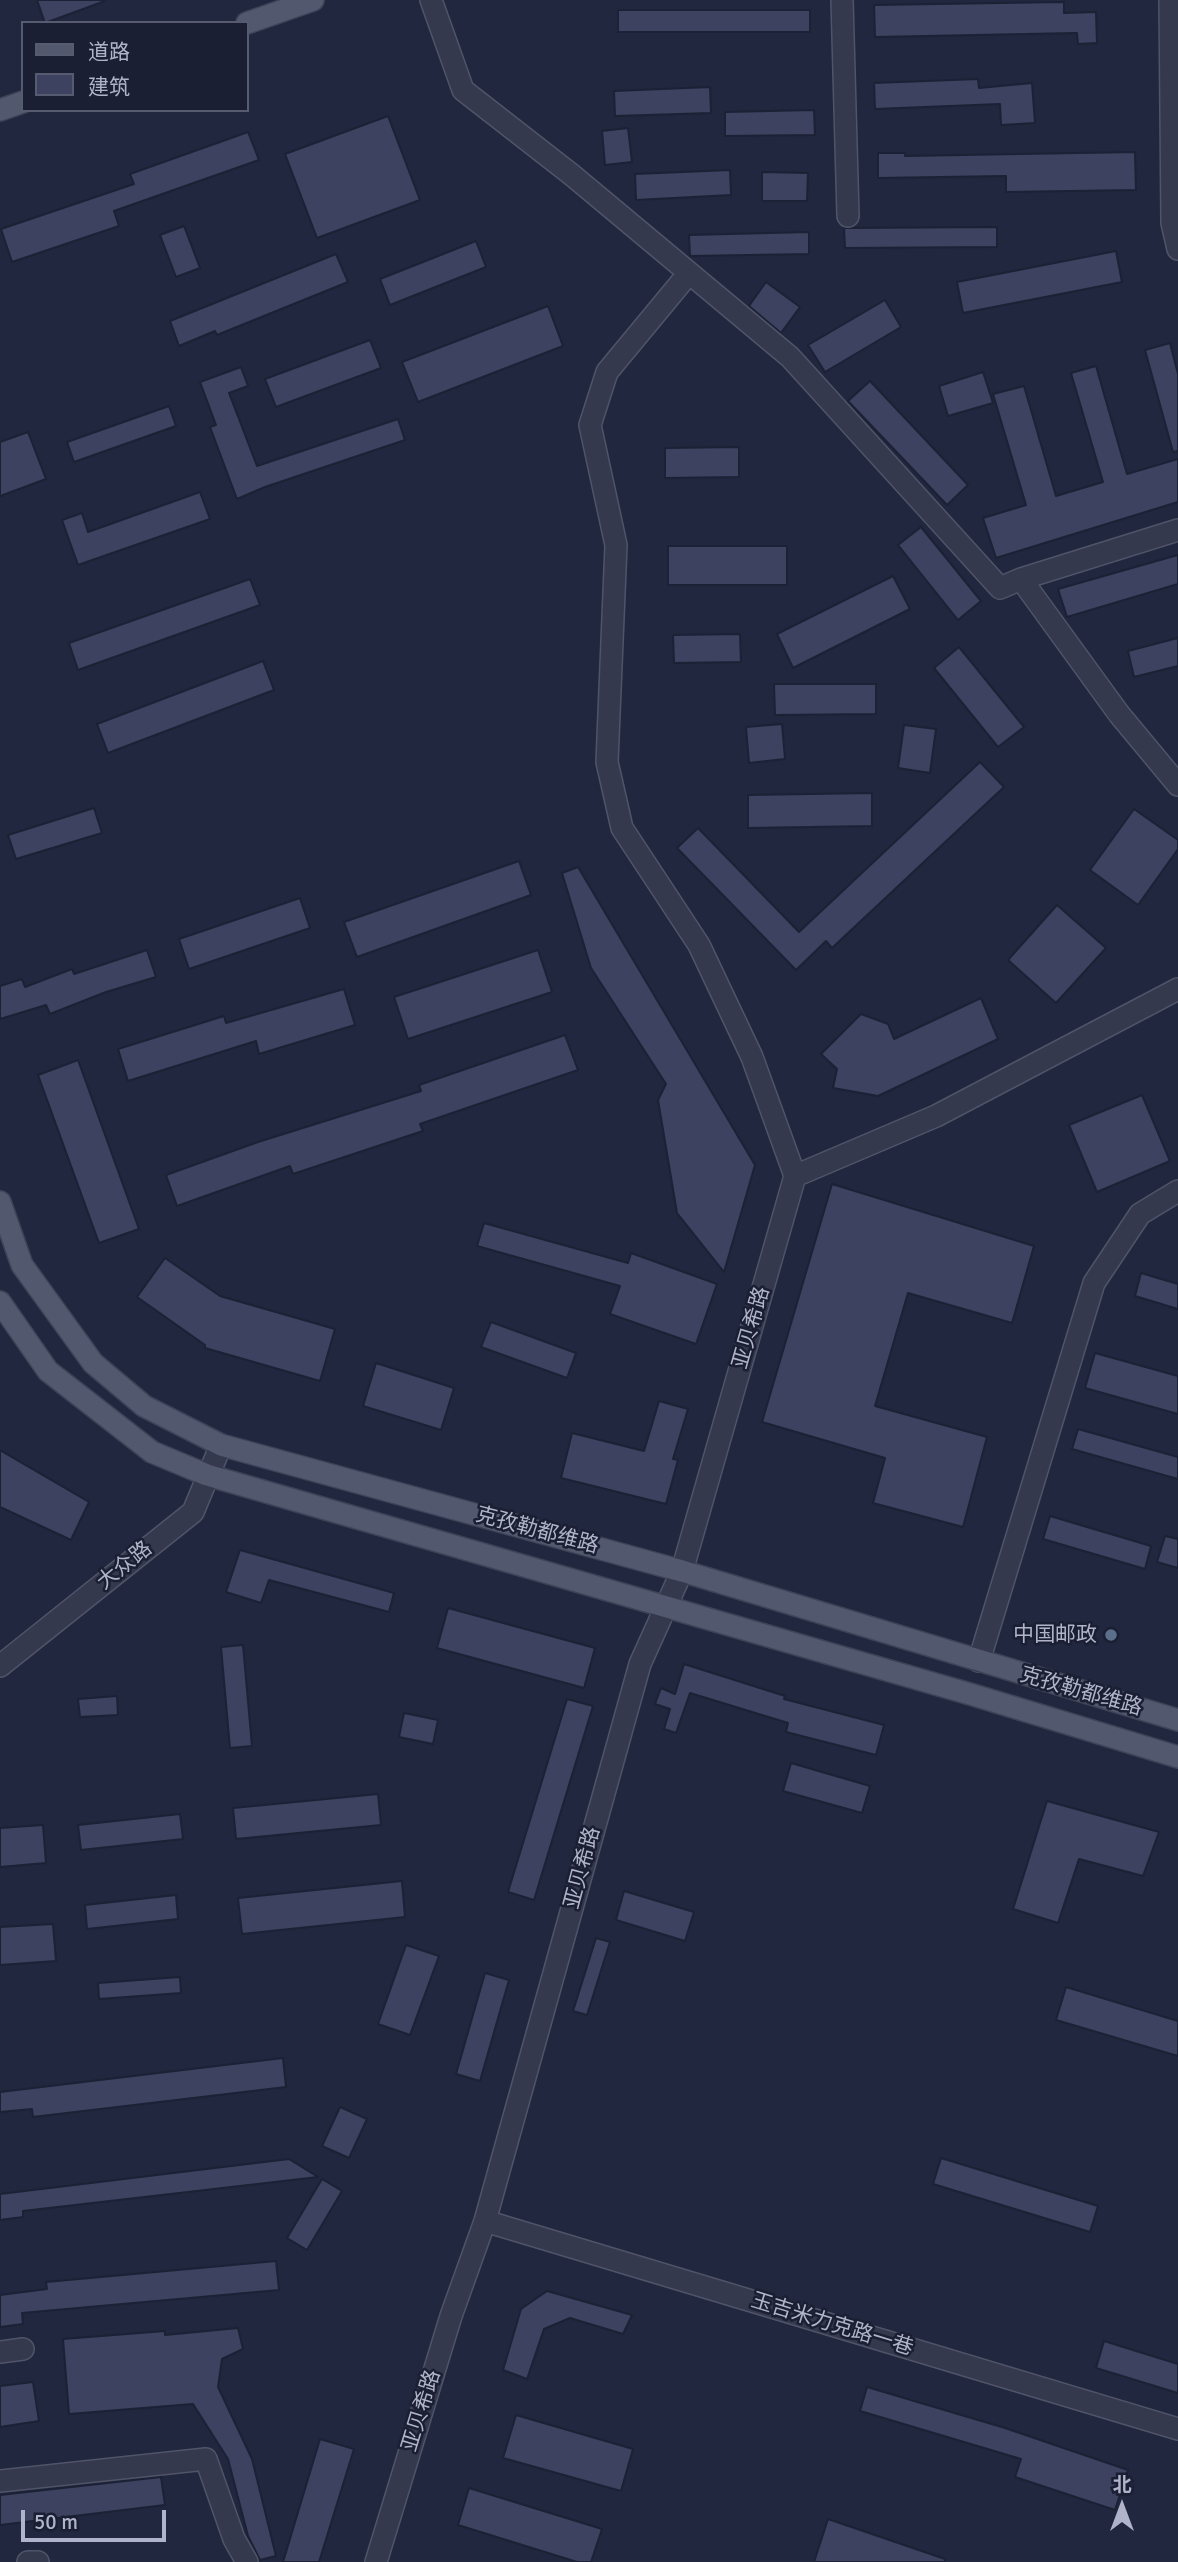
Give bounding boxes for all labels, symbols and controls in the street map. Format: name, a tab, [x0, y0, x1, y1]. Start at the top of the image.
legend	[21, 21, 248, 112]
text: 道路	[88, 39, 130, 65]
text: 建筑	[88, 74, 130, 100]
street label: 亚贝希路	[728, 1284, 776, 1372]
street label: 克孜勒都维路	[473, 1503, 601, 1559]
street label: 大众路	[93, 1536, 157, 1596]
place label: 中国邮政	[1013, 1622, 1097, 1648]
marker: 中国邮政	[1103, 1627, 1119, 1643]
street label: 克孜勒都维路	[1017, 1663, 1145, 1721]
street label: 亚贝希路	[560, 1824, 606, 1912]
street label: 玉吉米力克路一巷	[748, 2288, 916, 2362]
street label: 亚贝希路	[398, 2367, 446, 2455]
north arrow	[1087, 2471, 1157, 2541]
text: 北	[1112, 2473, 1132, 2497]
scale bar	[24, 2496, 170, 2540]
text: 50 m	[34, 2509, 78, 2535]

